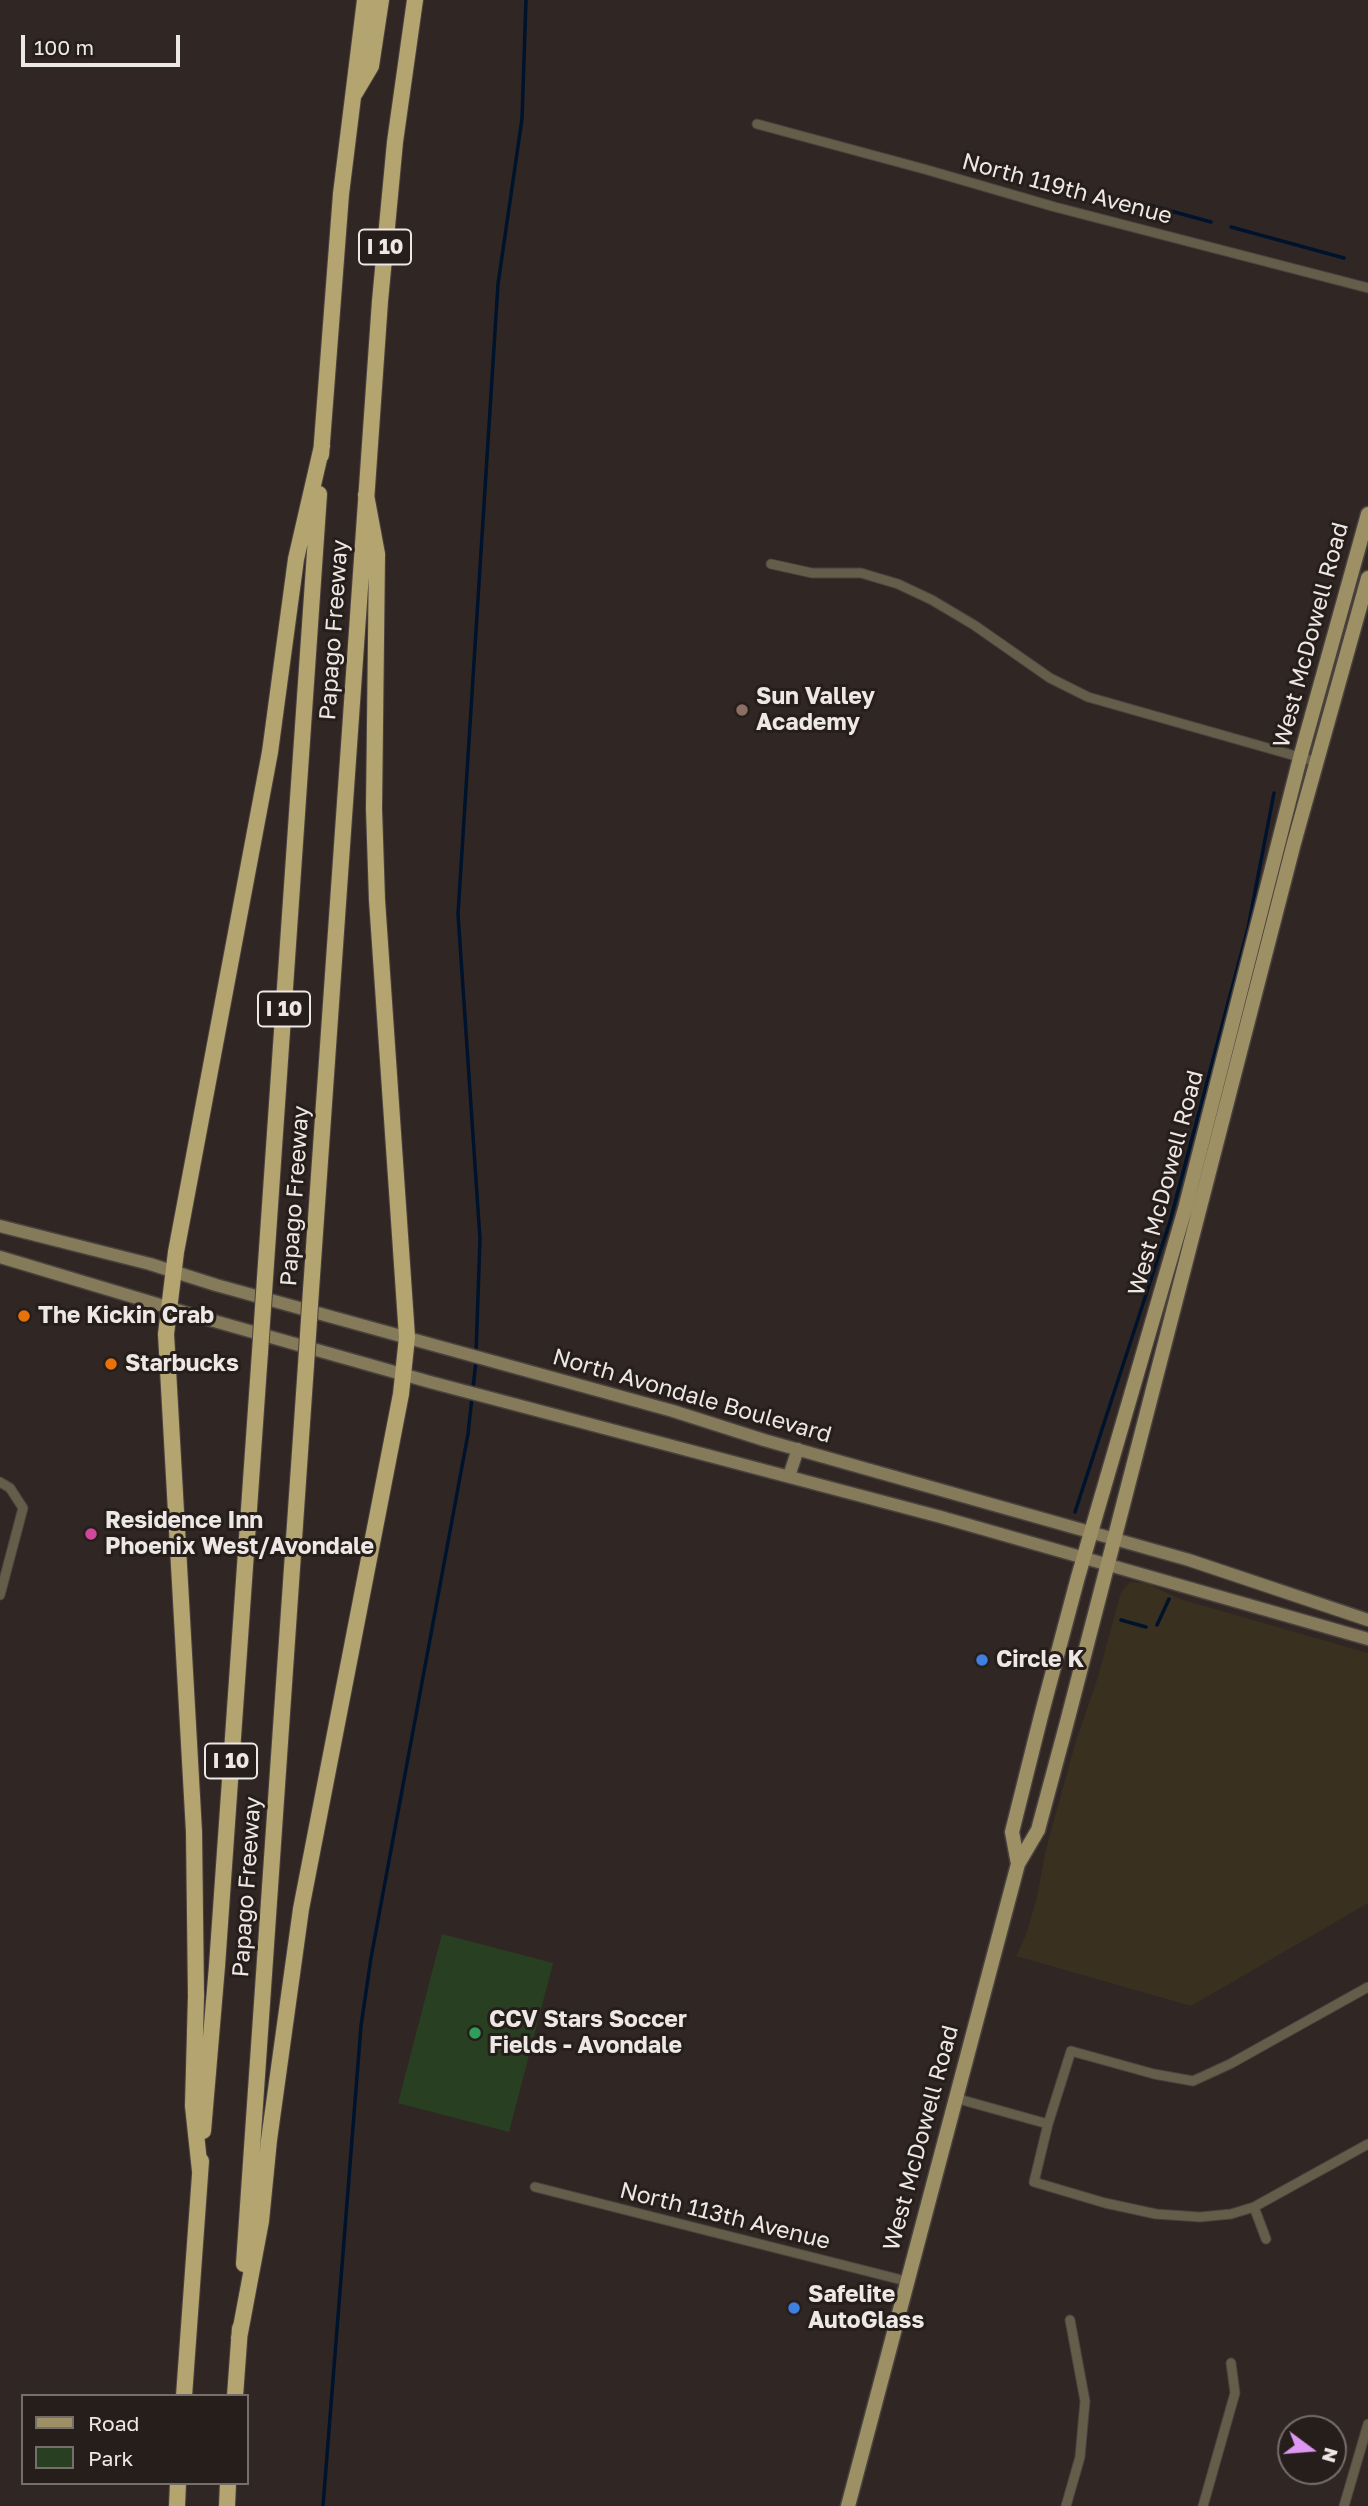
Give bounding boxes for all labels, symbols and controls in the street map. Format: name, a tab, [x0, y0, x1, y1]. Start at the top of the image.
scale bar	[24, 21, 184, 65]
text: 100 m	[34, 34, 94, 60]
street label: North 119th Avenue	[959, 148, 1175, 230]
road number: I 10	[359, 230, 411, 264]
street label: West McDowell Road	[1268, 519, 1354, 751]
street label: Papago Freeway	[314, 539, 354, 721]
place label: Sun Valley Academy	[756, 683, 875, 737]
marker: Sun Valley Academy	[734, 702, 750, 718]
road number: I 10	[258, 992, 310, 1026]
street label: West McDowell Road	[1123, 1067, 1209, 1299]
street label: Papago Freeway	[275, 1105, 315, 1287]
place label: The Kickin Crab	[38, 1302, 214, 1330]
marker: The Kickin Crab	[16, 1308, 32, 1324]
street label: North Avondale Boulevard	[549, 1343, 835, 1449]
place label: Starbucks	[125, 1350, 239, 1378]
marker: Starbucks	[103, 1356, 119, 1372]
place label: Residence Inn Phoenix West/Avondale	[105, 1507, 374, 1561]
marker: Residence Inn Phoenix West/Avondale	[83, 1526, 99, 1542]
place label: Circle K	[996, 1646, 1084, 1674]
marker: Circle K	[974, 1652, 990, 1668]
road number: I 10	[205, 1744, 257, 1778]
street label: Papago Freeway	[227, 1796, 267, 1978]
place label: CCV Stars Soccer Fields - Avondale	[489, 2006, 687, 2060]
street label: West McDowell Road	[878, 2022, 964, 2254]
marker: CCV Stars Soccer Fields - Avondale	[467, 2025, 483, 2041]
street label: North 113th Avenue	[617, 2176, 833, 2256]
place label: Safelite AutoGlass	[808, 2281, 924, 2335]
marker: Safelite AutoGlass	[786, 2300, 802, 2316]
legend	[21, 2394, 248, 2485]
text: Road	[88, 2410, 139, 2436]
north arrow	[1277, 2415, 1347, 2485]
text: Park	[88, 2445, 133, 2471]
text: N	[1318, 2445, 1344, 2465]

